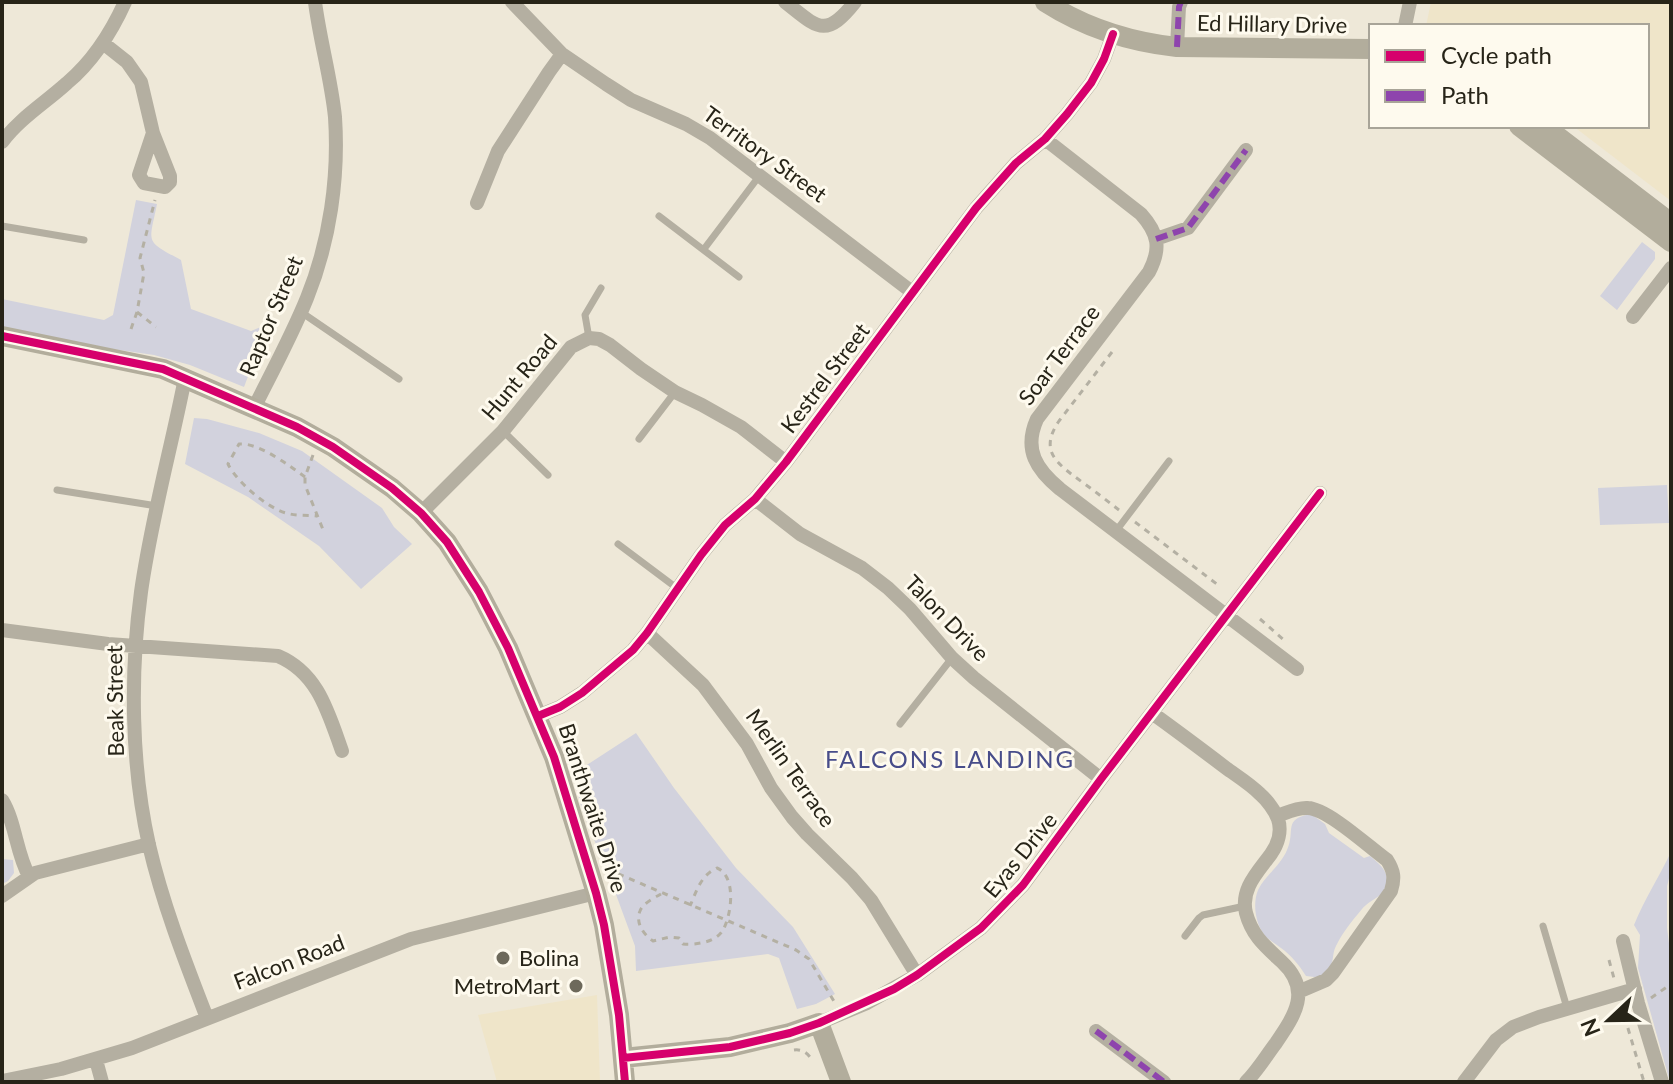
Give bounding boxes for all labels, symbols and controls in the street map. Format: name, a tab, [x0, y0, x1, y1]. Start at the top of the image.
street label: Ed Hillary Drive	[1197, 9, 1347, 38]
legend	[1369, 24, 1649, 128]
text: Cycle path	[1441, 40, 1552, 69]
text: Path	[1441, 80, 1489, 109]
street label: Territory Street	[698, 100, 832, 207]
street label: Raptor Street	[233, 251, 308, 380]
street label: Soar Terrace	[1012, 299, 1105, 410]
street label: Kestrel Street	[774, 317, 875, 438]
street label: Hunt Road	[475, 328, 562, 425]
street label: Talon Drive	[900, 569, 995, 666]
street label: Beak Street	[100, 645, 129, 757]
street label: Merlin Terrace	[741, 703, 842, 832]
street label: Branthwaite Drive	[553, 720, 633, 896]
district label: FALCONS LANDING	[825, 744, 1075, 773]
street label: Eyas Drive	[977, 807, 1062, 903]
street label: Falcon Road	[230, 928, 348, 995]
place label: Bolina	[519, 944, 579, 971]
marker: Bolina	[494, 949, 512, 967]
place label: MetroMart	[454, 972, 560, 999]
marker: MetroMart	[567, 977, 585, 995]
north arrow	[1569, 980, 1649, 1060]
text: N	[1574, 1015, 1606, 1041]

